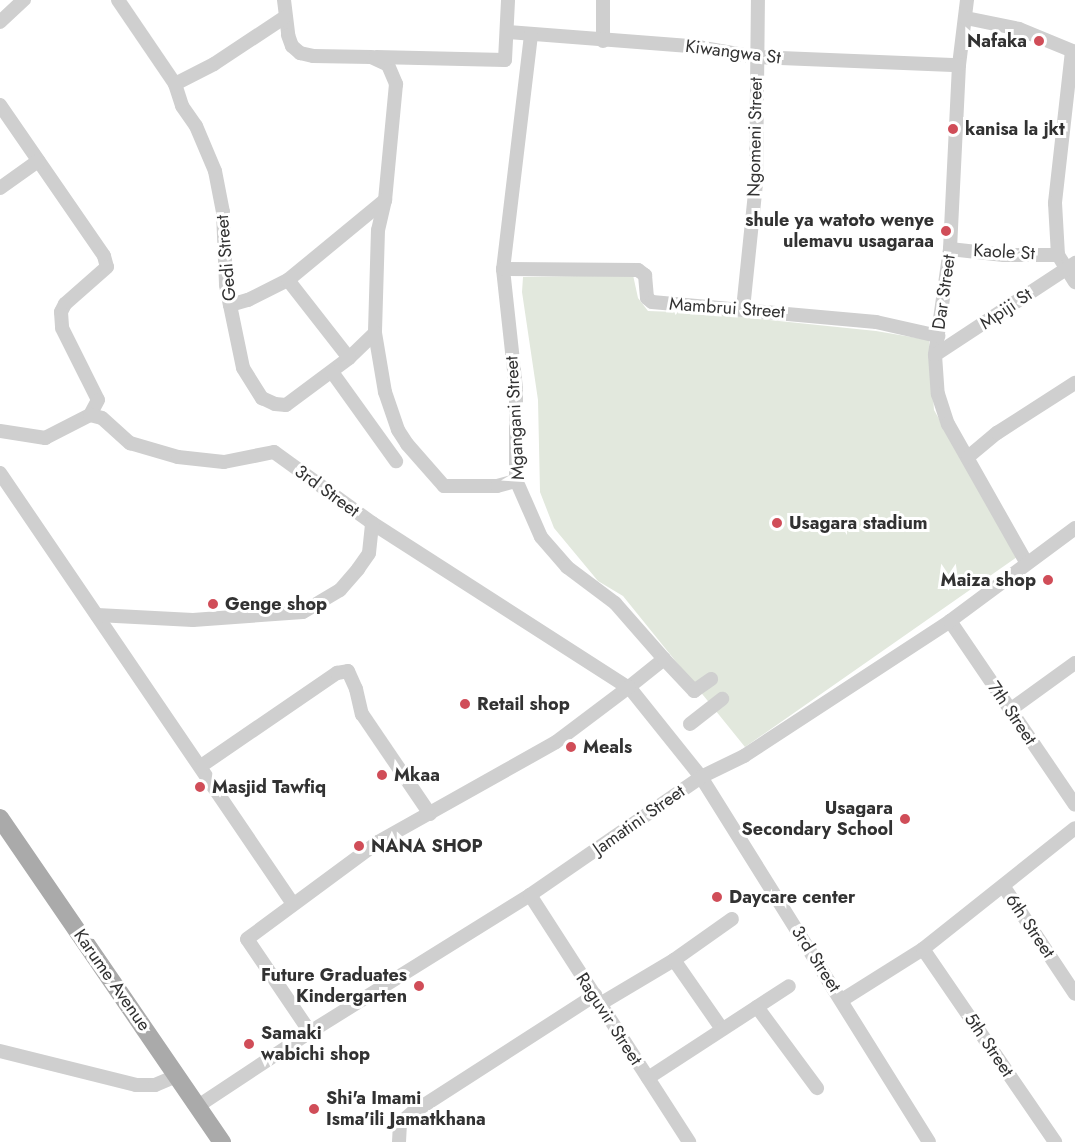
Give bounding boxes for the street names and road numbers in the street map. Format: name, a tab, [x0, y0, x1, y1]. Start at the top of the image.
street label: Kiwangwa St	[684, 35, 782, 69]
street label: Ngomeni Street	[743, 77, 767, 197]
street label: Gedi Street	[211, 214, 241, 302]
street label: Kaole St	[973, 240, 1035, 264]
street label: Dar Street	[928, 253, 960, 331]
street label: Mpiji St	[976, 284, 1036, 334]
street label: Mambrui Street	[668, 293, 786, 323]
street label: Mgangani Street	[501, 355, 529, 481]
street label: 3rd Street	[290, 460, 364, 522]
street label: 7th Street	[983, 677, 1041, 749]
street label: Jamatini Street	[589, 780, 689, 860]
street label: 6th Street	[1001, 890, 1059, 962]
street label: 3rd Street	[787, 922, 845, 996]
street label: Karume Avenue	[69, 925, 155, 1035]
street label: Raguvir Street	[571, 969, 647, 1069]
street label: 5th Street	[960, 1009, 1018, 1081]

